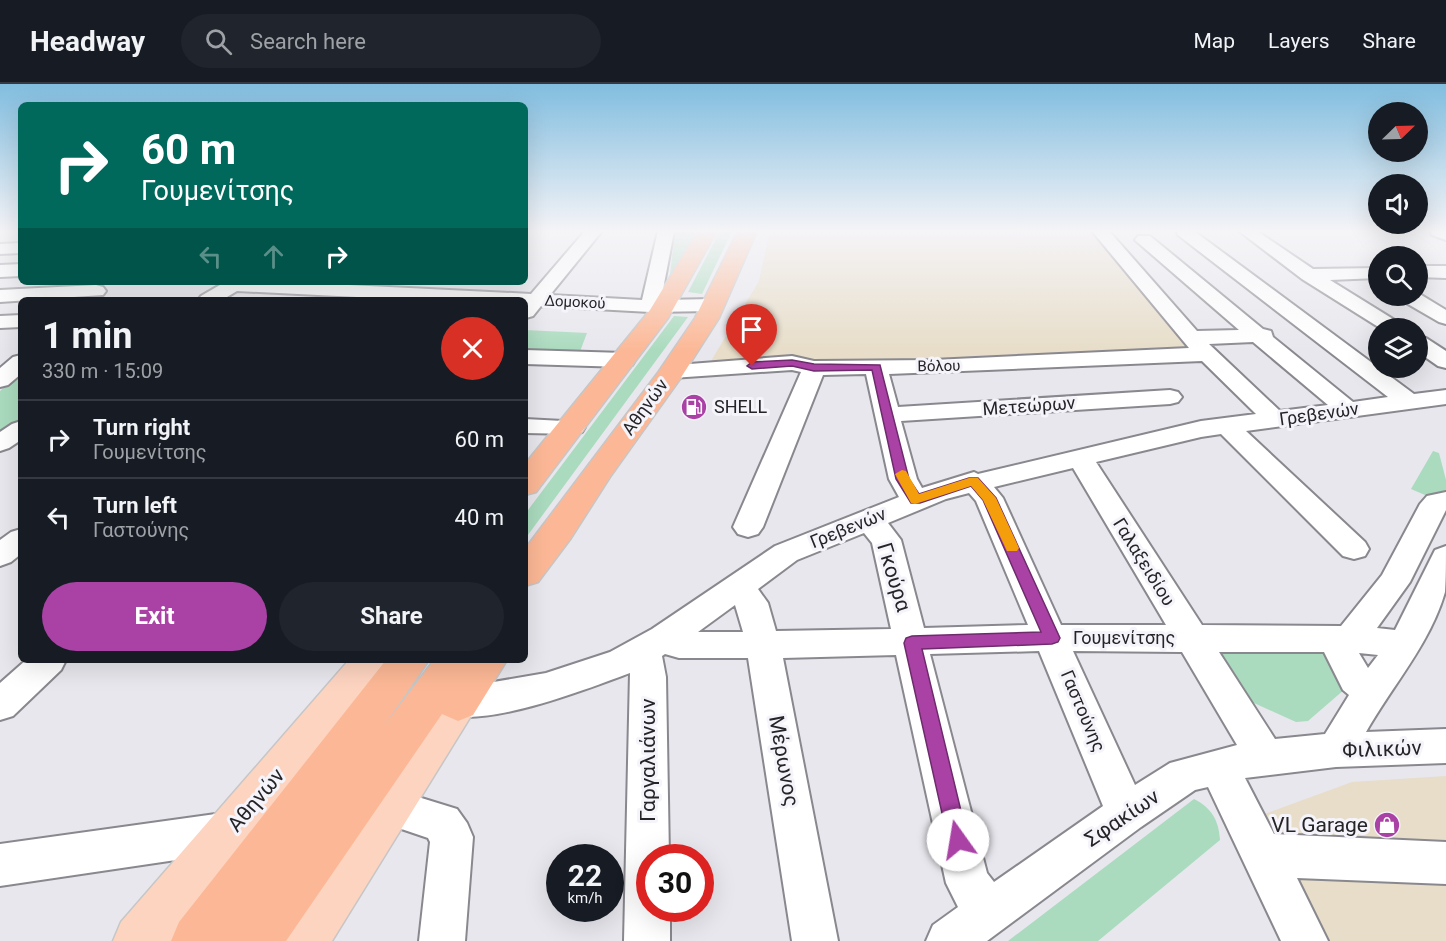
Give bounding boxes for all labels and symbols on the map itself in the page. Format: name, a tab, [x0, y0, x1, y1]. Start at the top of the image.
north arrow	[1368, 102, 1428, 162]
street label: Δομοκού	[544, 291, 606, 313]
pin	[726, 304, 777, 366]
street label: Βόλου	[917, 357, 961, 375]
street label: Αθηνών	[617, 374, 672, 439]
fuel station icon: SHELL	[679, 392, 709, 422]
street label: Μετεώρων	[982, 392, 1076, 419]
place label: SHELL	[714, 396, 767, 417]
street label: Γρεβενών	[1278, 397, 1360, 429]
street label: Γρεβενών	[807, 503, 889, 552]
street label: Γαλαξειδίου	[1109, 514, 1180, 609]
street label: Γκούρα	[872, 540, 916, 614]
street label: Γουμενίτσης	[1073, 627, 1175, 648]
street label: Γαστούνης	[1057, 667, 1110, 755]
street label: Γαργαλιάνων	[636, 698, 660, 822]
street label: Μέρωνος	[764, 714, 804, 808]
street label: Φιλικών	[1342, 736, 1422, 762]
street label: Αθηνών	[223, 763, 289, 837]
street label: Σφακίων	[1080, 784, 1164, 852]
position arrow	[926, 808, 990, 872]
shop icon: VL Garage	[1372, 810, 1402, 840]
place label: VL Garage	[1271, 813, 1368, 837]
speed limit sign: 30	[636, 844, 714, 922]

